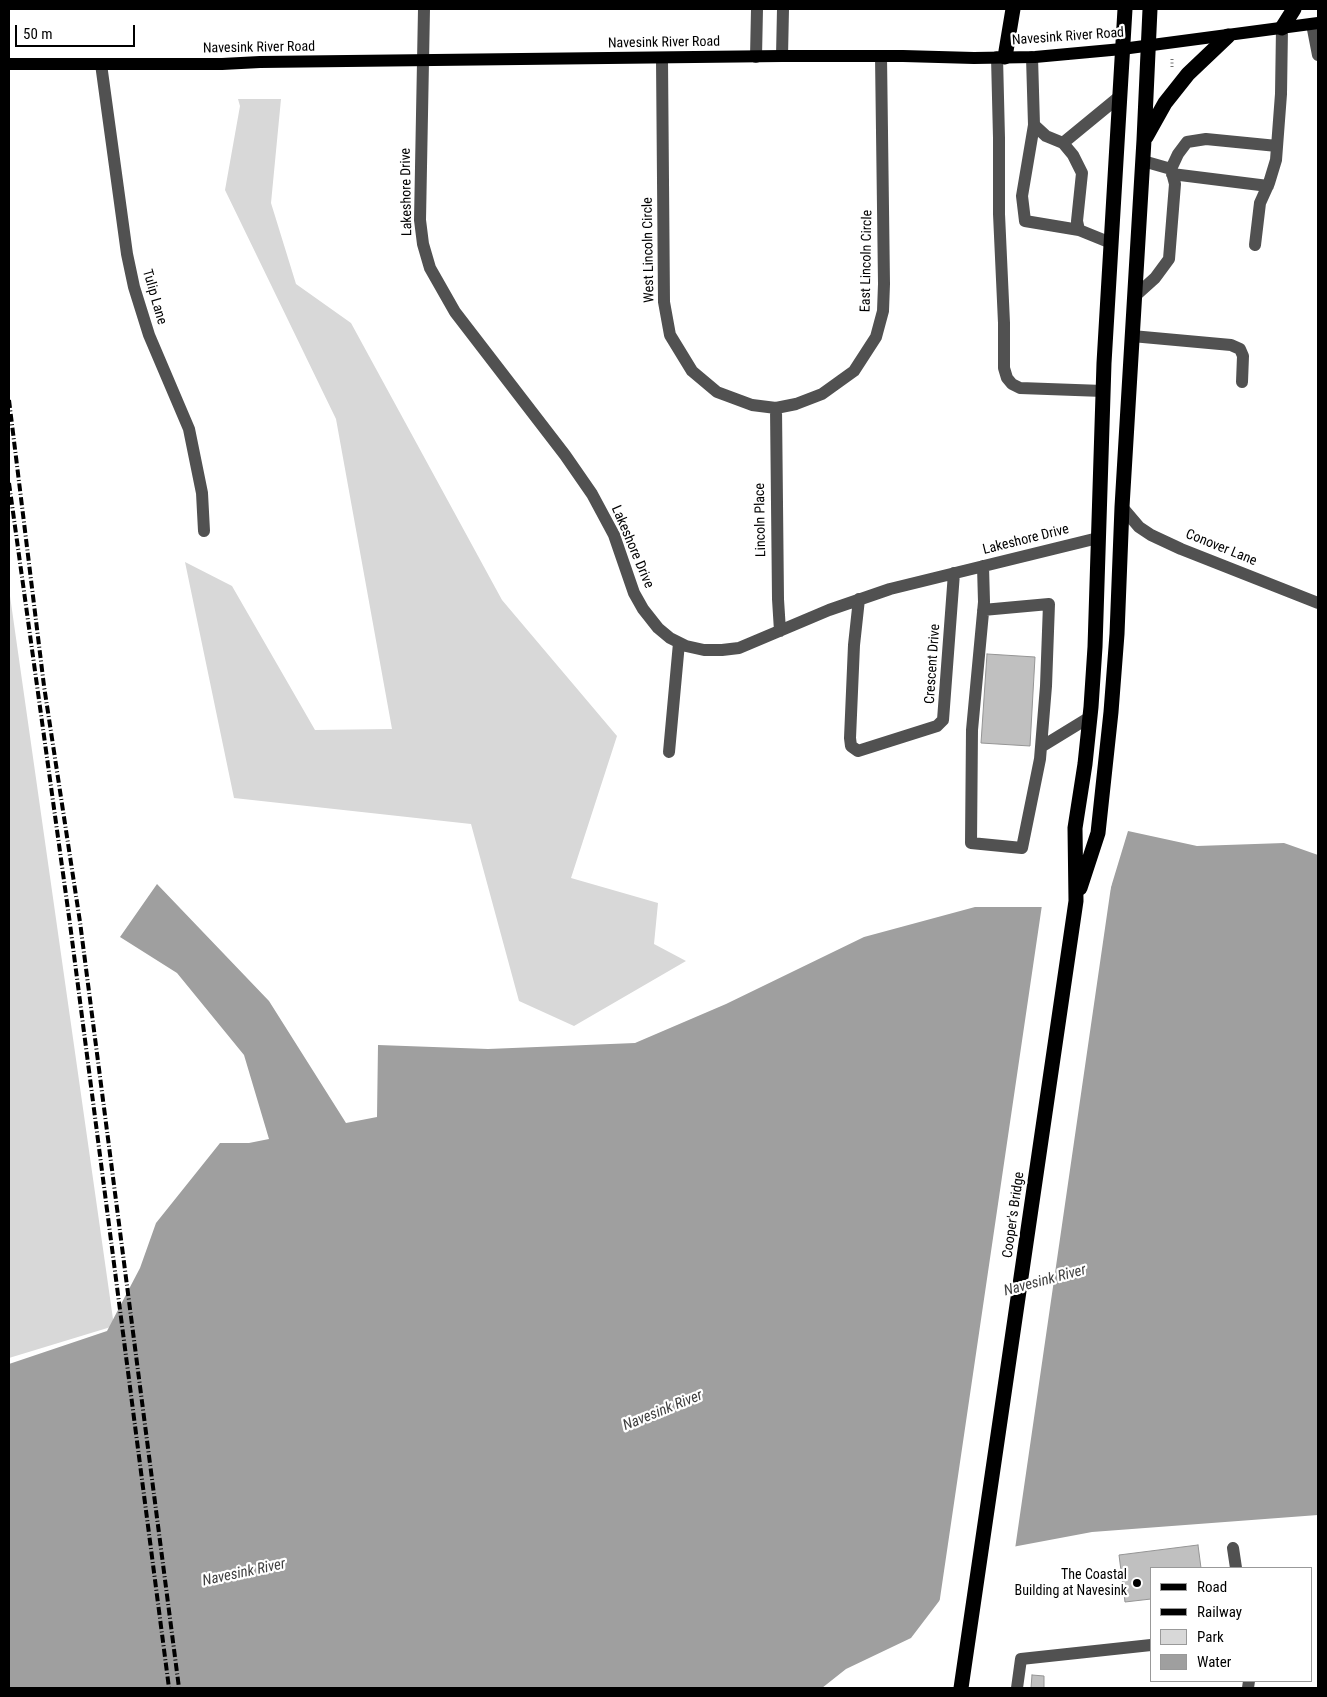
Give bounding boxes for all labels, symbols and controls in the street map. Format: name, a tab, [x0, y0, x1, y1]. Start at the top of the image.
scale bar	[18, 15, 138, 47]
text: 50 m	[23, 25, 53, 43]
street label: Navesink River Road	[1011, 25, 1125, 49]
street label: Navesink River Road	[608, 34, 720, 52]
street label: Navesink River Road	[203, 39, 315, 57]
street label: Lakeshore Drive	[398, 148, 416, 236]
street label: West Lincoln Circle	[640, 197, 658, 303]
street label: East Lincoln Circle	[858, 210, 876, 312]
street label: Tulip Lane	[138, 267, 170, 327]
street label: Lincoln Place	[752, 483, 770, 557]
street label: Lakeshore Drive	[607, 503, 657, 591]
street label: Lakeshore Drive	[981, 521, 1071, 559]
street label: Conover Lane	[1183, 526, 1259, 570]
street label: Crescent Drive	[922, 623, 944, 705]
street label: Cooper's Bridge	[1000, 1171, 1028, 1259]
water label: Navesink River	[1002, 1261, 1088, 1301]
water label: Navesink River	[621, 1387, 705, 1435]
water label: Navesink River	[201, 1555, 287, 1591]
place label: The Coastal Building at Navesink	[1015, 1567, 1127, 1600]
legend	[1150, 1567, 1312, 1682]
marker: The Coastal Building at Navesink	[1131, 1577, 1143, 1589]
text: Road	[1197, 1578, 1227, 1596]
text: Railway	[1197, 1603, 1242, 1621]
text: Park	[1197, 1628, 1224, 1646]
text: Water	[1197, 1653, 1231, 1671]

